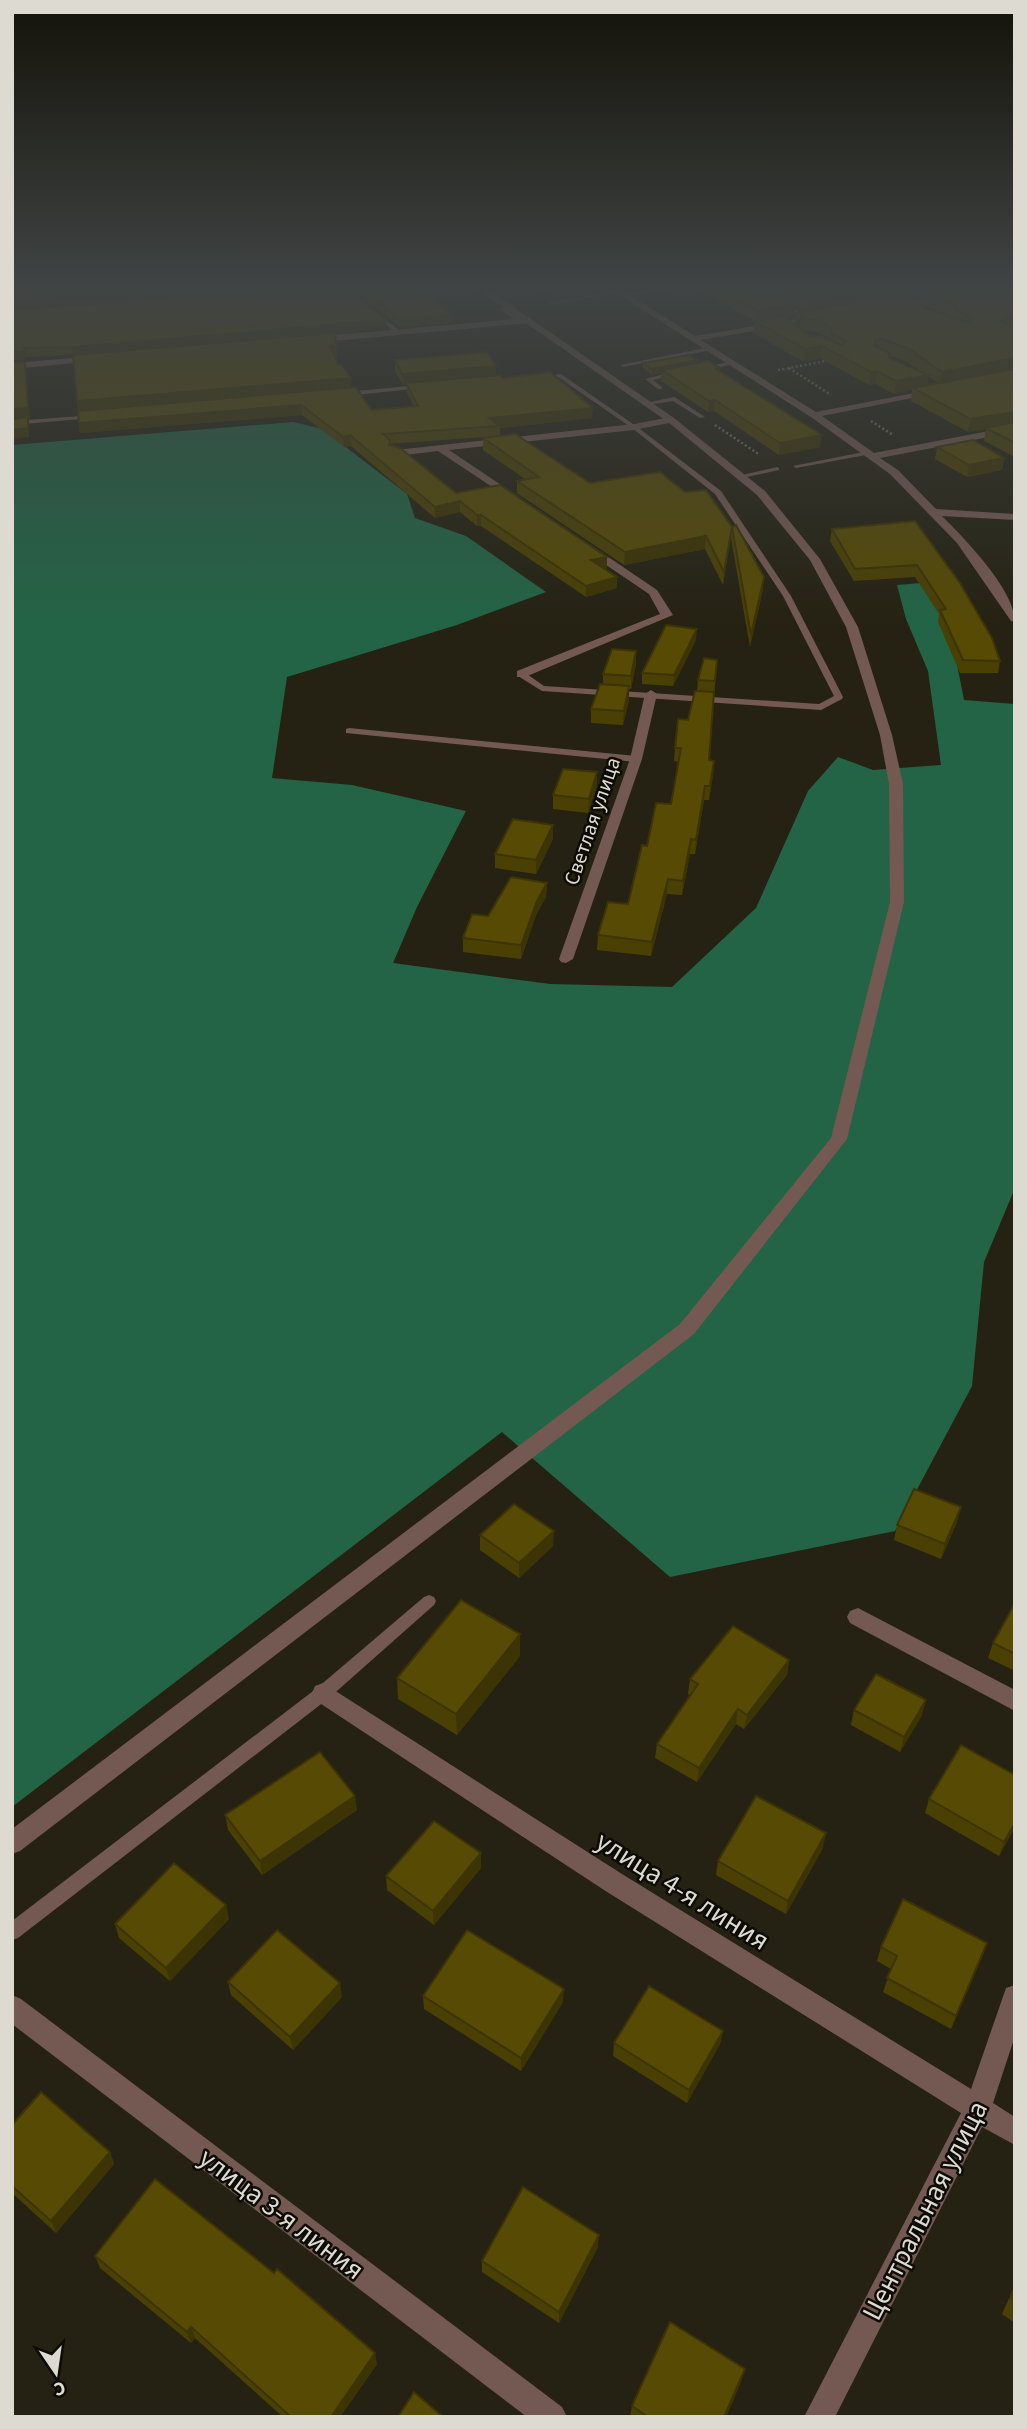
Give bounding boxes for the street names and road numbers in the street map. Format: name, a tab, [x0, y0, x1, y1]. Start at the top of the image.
street label: Светлая улица	[556, 753, 628, 889]
street label: улица 4-я линия	[588, 1821, 777, 1960]
street label: Центральная улица	[852, 2094, 998, 2327]
street label: улица 3-я линия	[190, 2138, 373, 2289]

